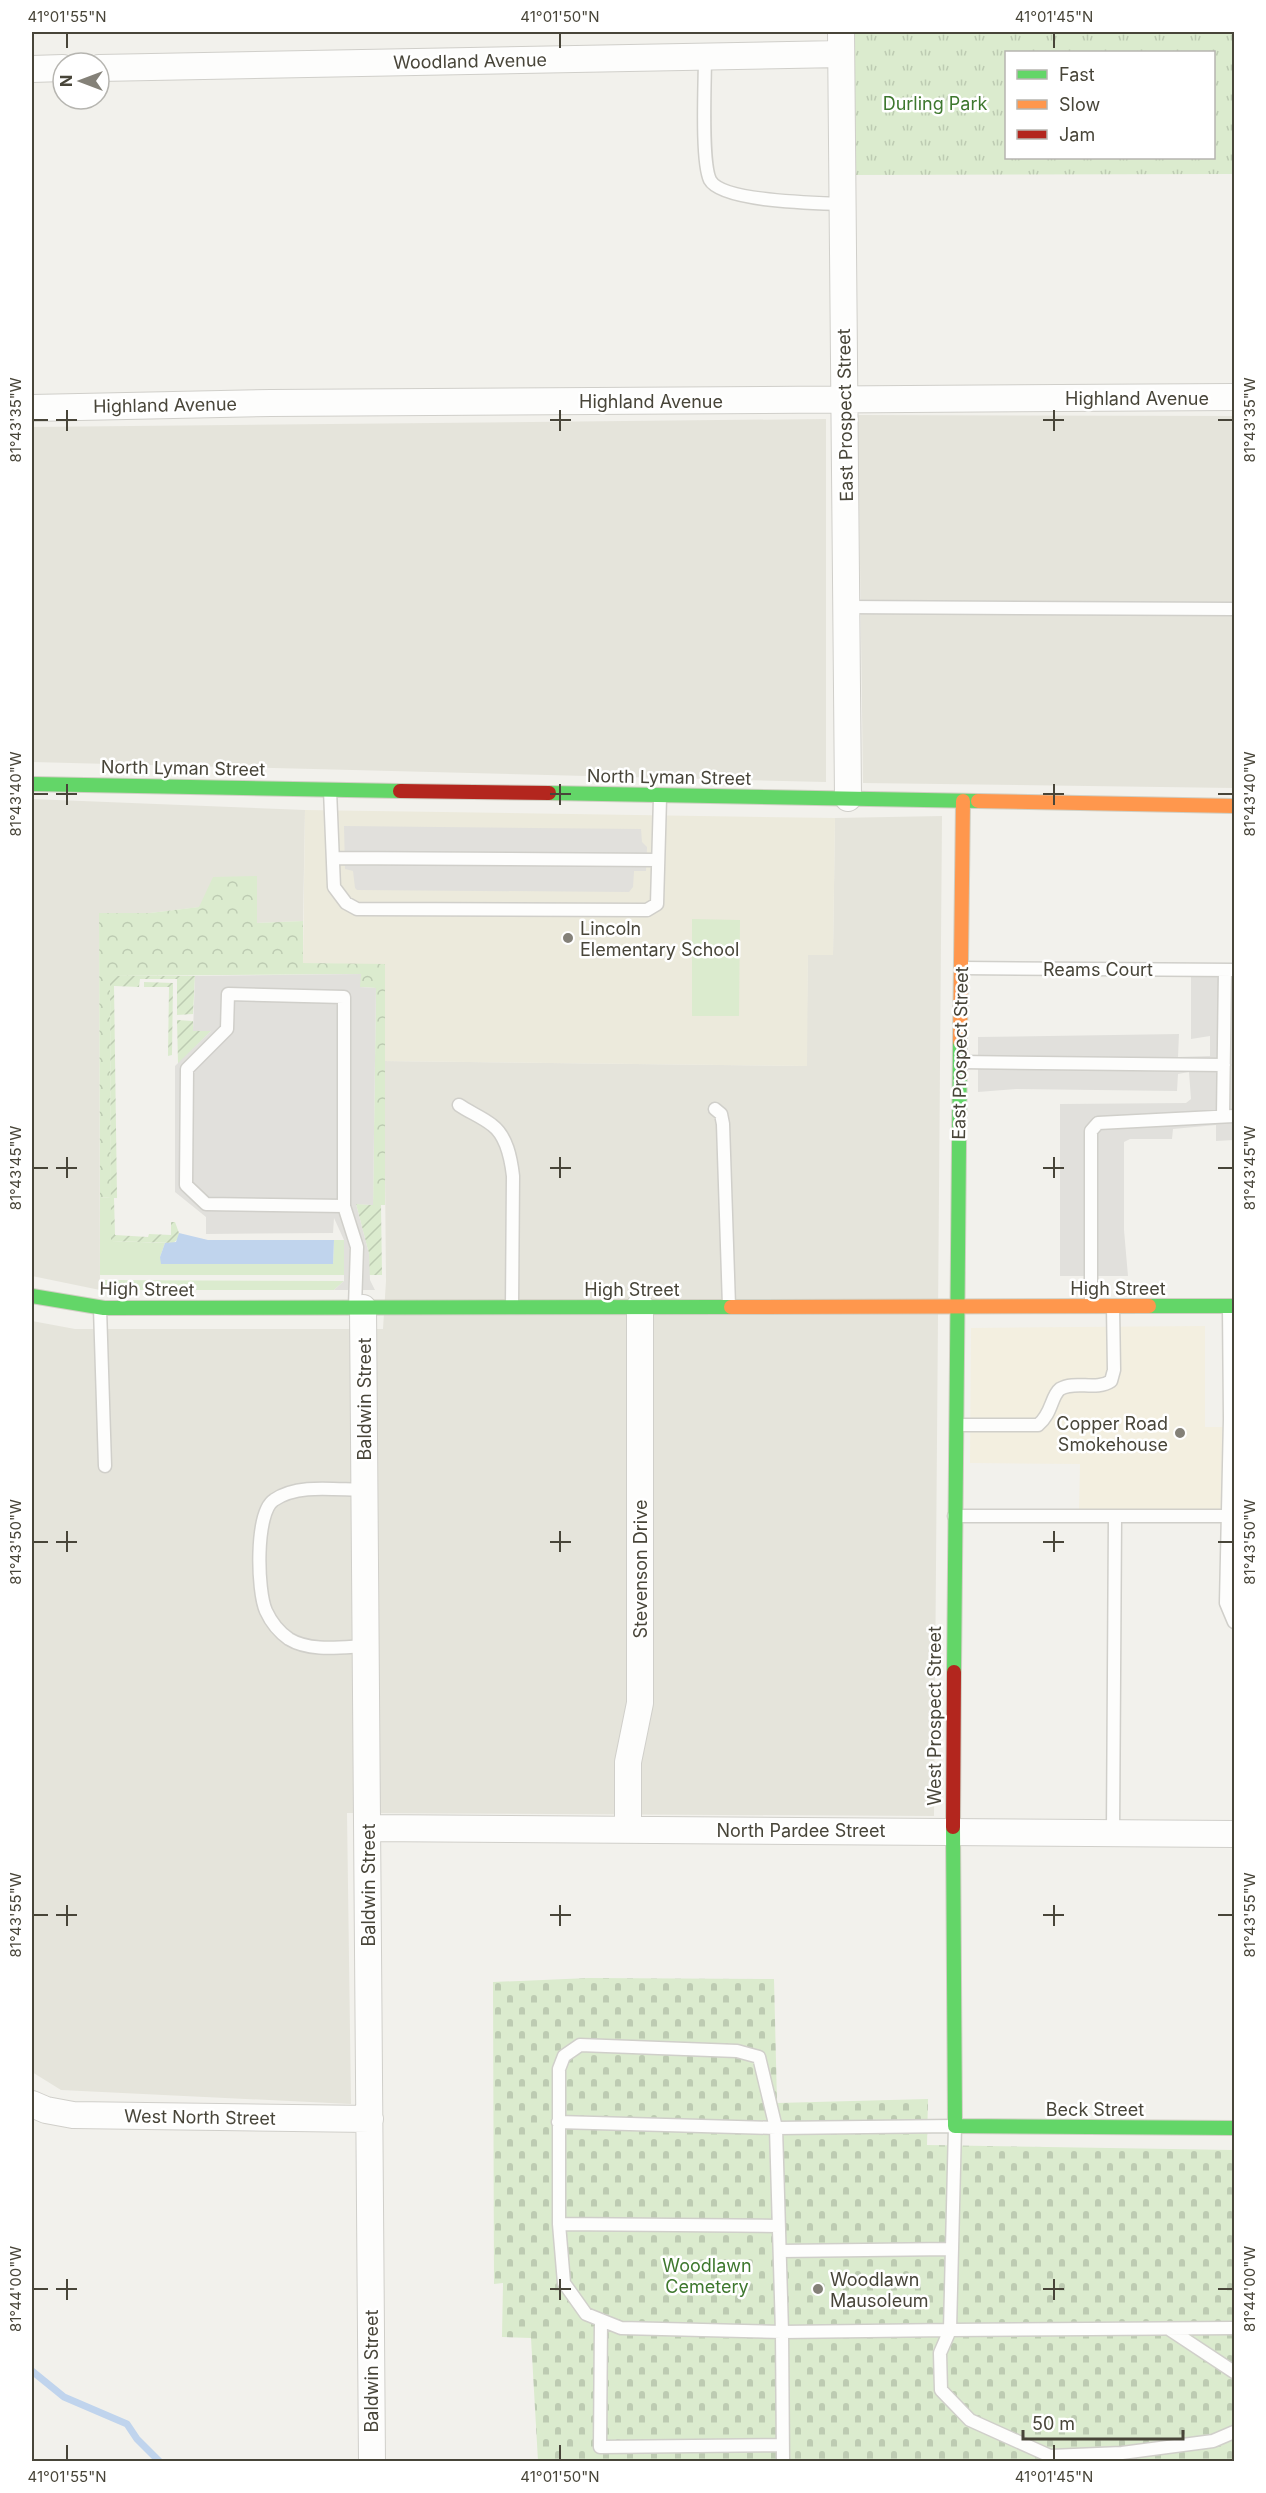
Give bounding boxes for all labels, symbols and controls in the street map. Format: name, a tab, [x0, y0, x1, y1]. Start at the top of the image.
text: 41°01'55"N	[28, 7, 106, 26]
text: 41°01'50"N	[520, 7, 600, 26]
text: 41°01'45"N	[1015, 7, 1093, 26]
street label: Woodland Avenue	[393, 49, 547, 73]
north arrow	[51, 51, 111, 111]
legend	[1005, 51, 1215, 159]
text: Fast	[1059, 64, 1095, 85]
text: N	[56, 75, 76, 87]
park label: Durling Park	[883, 93, 987, 114]
text: Slow	[1059, 94, 1100, 115]
text: Jam	[1059, 124, 1095, 145]
street label: East Prospect Street	[833, 328, 857, 502]
text: 81°43'35"W	[6, 377, 25, 463]
text: 81°43'35"W	[1240, 377, 1259, 463]
street label: Highland Avenue	[1065, 388, 1209, 409]
street label: Highland Avenue	[579, 391, 723, 412]
street label: Highland Avenue	[93, 393, 237, 417]
text: 81°43'40"W	[6, 751, 25, 836]
text: 81°43'40"W	[1240, 751, 1259, 836]
street label: North Lyman Street	[101, 756, 265, 780]
street label: North Lyman Street	[587, 765, 751, 789]
place label: Lincoln Elementary School	[580, 918, 739, 960]
marker: Lincoln Elementary School	[561, 931, 575, 945]
street label: Reams Court	[1043, 959, 1153, 980]
street label: East Prospect Street	[948, 966, 972, 1140]
text: 81°43'45"W	[6, 1125, 25, 1210]
text: 81°43'45"W	[1240, 1125, 1259, 1210]
street label: High Street	[99, 1278, 195, 1300]
street label: High Street	[1070, 1278, 1166, 1299]
street label: High Street	[584, 1279, 680, 1300]
street label: Baldwin Street	[354, 1337, 375, 1460]
place label: Copper Road Smokehouse	[1056, 1413, 1168, 1455]
marker: Copper Road Smokehouse	[1173, 1426, 1187, 1440]
text: 81°43'50"W	[6, 1499, 25, 1585]
text: 81°43'50"W	[1240, 1499, 1259, 1585]
street label: Stevenson Drive	[630, 1500, 651, 1638]
street label: West Prospect Street	[924, 1626, 945, 1806]
street label: North Pardee Street	[717, 1820, 886, 1841]
street label: Baldwin Street	[358, 1823, 379, 1946]
text: 81°43'55"W	[6, 1872, 25, 1958]
text: 81°43'55"W	[1240, 1872, 1259, 1958]
street label: Beck Street	[1046, 2099, 1144, 2120]
street label: West North Street	[124, 2105, 276, 2129]
text: 81°44'00"W	[6, 2246, 25, 2332]
text: 81°44'00"W	[1240, 2246, 1259, 2332]
park label: Woodlawn Cemetery	[662, 2255, 752, 2297]
place label: Woodlawn Mausoleum	[830, 2269, 929, 2311]
marker: Woodlawn Mausoleum	[811, 2282, 825, 2296]
street label: Baldwin Street	[361, 2309, 382, 2432]
scale bar	[1023, 2403, 1184, 2441]
text: 50 m	[1032, 2413, 1075, 2434]
text: 41°01'55"N	[28, 2467, 106, 2486]
text: 41°01'50"N	[520, 2467, 600, 2486]
text: 41°01'45"N	[1015, 2467, 1093, 2486]

